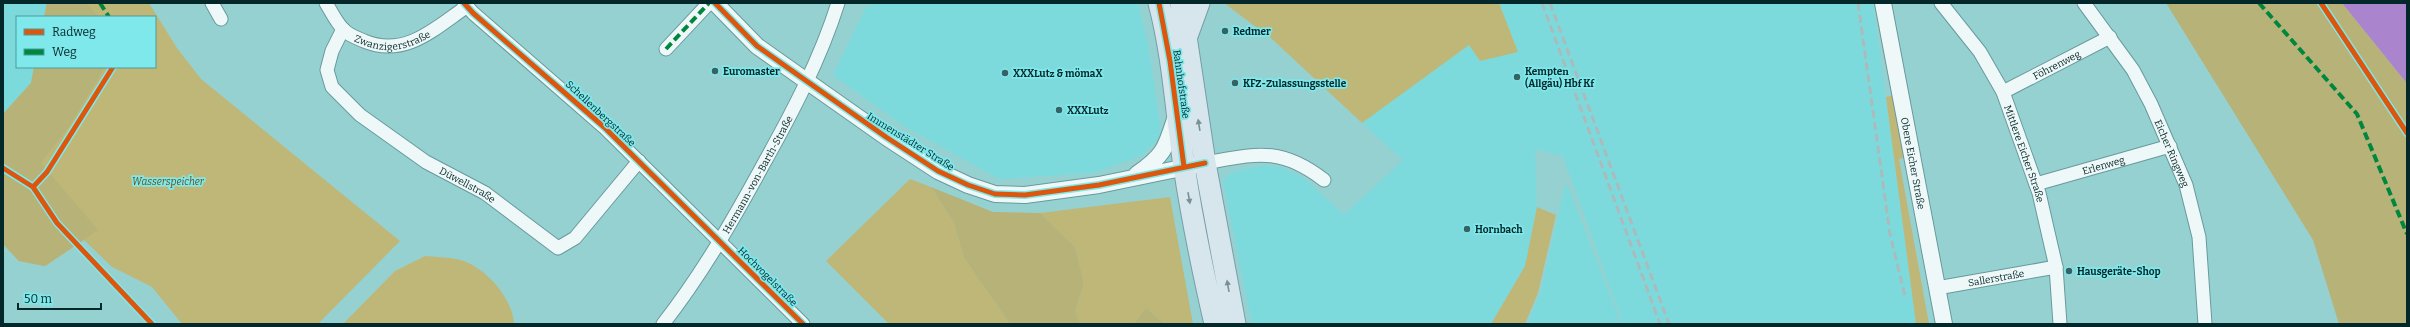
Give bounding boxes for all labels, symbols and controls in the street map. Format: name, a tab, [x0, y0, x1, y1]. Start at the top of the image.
legend	[16, 16, 156, 68]
text: Radweg	[52, 25, 96, 39]
marker: Redmer	[1220, 26, 1230, 36]
place label: Redmer	[1233, 26, 1271, 38]
street label: Zwanzigerstraße	[352, 28, 433, 53]
text: Weg	[52, 45, 77, 59]
street label: Föhrenweg	[2031, 48, 2083, 83]
street label: Bahnhofstraße	[1170, 49, 1192, 119]
marker: Euromaster	[710, 66, 720, 76]
place label: Euromaster	[723, 66, 780, 78]
place label: Kempten (Allgäu) Hbf Kf	[1525, 66, 1595, 90]
marker: XXXLutz & mömaX	[1000, 68, 1010, 78]
place label: XXXLutz & mömaX	[1013, 68, 1103, 80]
marker: Kempten (Allgäu) Hbf Kf	[1512, 72, 1522, 82]
street label: Schellenbergstraße	[563, 78, 638, 149]
marker: KFZ-Zulassungsstelle	[1230, 78, 1240, 88]
place label: KFZ-Zulassungsstelle	[1243, 78, 1347, 90]
street label: Mittlere Eicher Straße	[2001, 104, 2046, 203]
marker: XXXLutz	[1054, 105, 1064, 115]
place label: XXXLutz	[1067, 105, 1109, 117]
street label: Immenstädter Straße	[865, 110, 956, 174]
street label: Hermann-von-Barth-Straße	[720, 114, 796, 236]
street label: Obere Eicher Straße	[1898, 116, 1927, 210]
street label: Eicher Ringweg	[2151, 118, 2191, 189]
one-way arrow	[1196, 119, 1202, 131]
street label: Erlenweg	[2081, 154, 2127, 178]
street label: Düwellstraße	[437, 165, 497, 206]
park label: Wasserspeicher	[132, 176, 205, 188]
one-way arrow	[1187, 192, 1193, 204]
marker: Hornbach	[1462, 224, 1472, 234]
place label: Hornbach	[1475, 224, 1523, 236]
street label: Hochvogelstraße	[735, 245, 799, 309]
marker: Hausgeräte-Shop	[2064, 266, 2074, 276]
place label: Hausgeräte-Shop	[2077, 266, 2161, 278]
street label: Sallerstraße	[1967, 268, 2025, 289]
one-way arrow	[1225, 279, 1231, 292]
scale bar	[18, 285, 101, 311]
text: 50 m	[24, 292, 53, 306]

